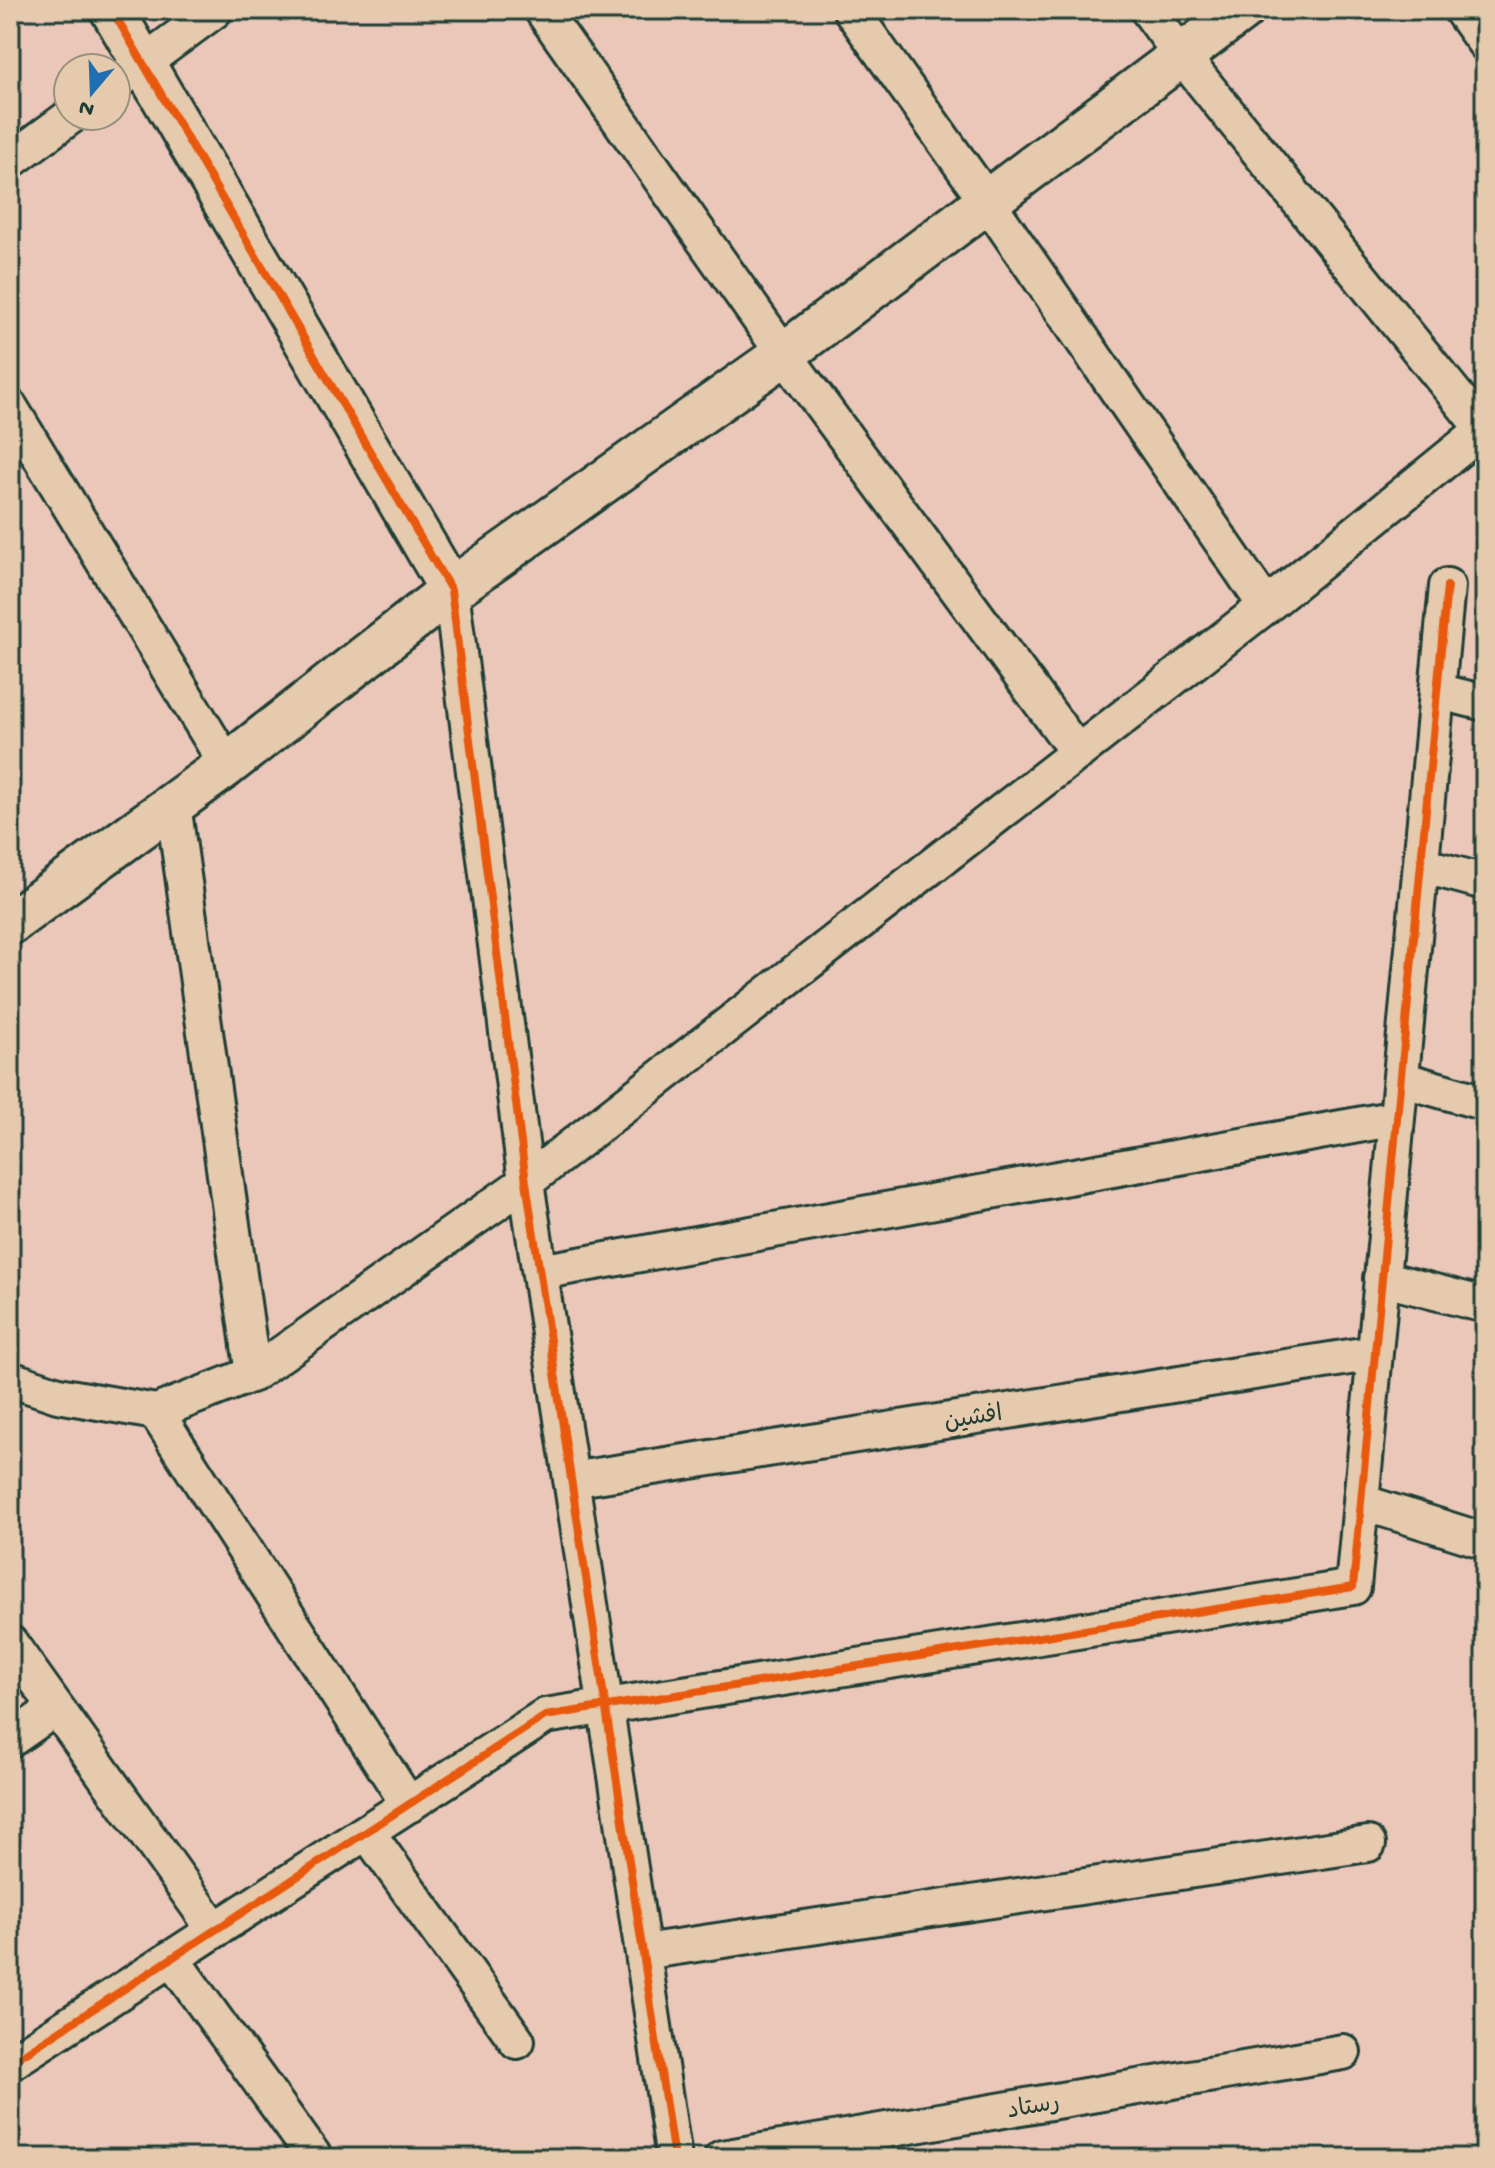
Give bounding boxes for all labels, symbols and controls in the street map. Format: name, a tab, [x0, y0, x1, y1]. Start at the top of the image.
north arrow	[52, 52, 132, 132]
text: N	[76, 92, 98, 122]
street label: افشین	[942, 1401, 1005, 1438]
street label: رستاد	[1005, 2090, 1062, 2127]

